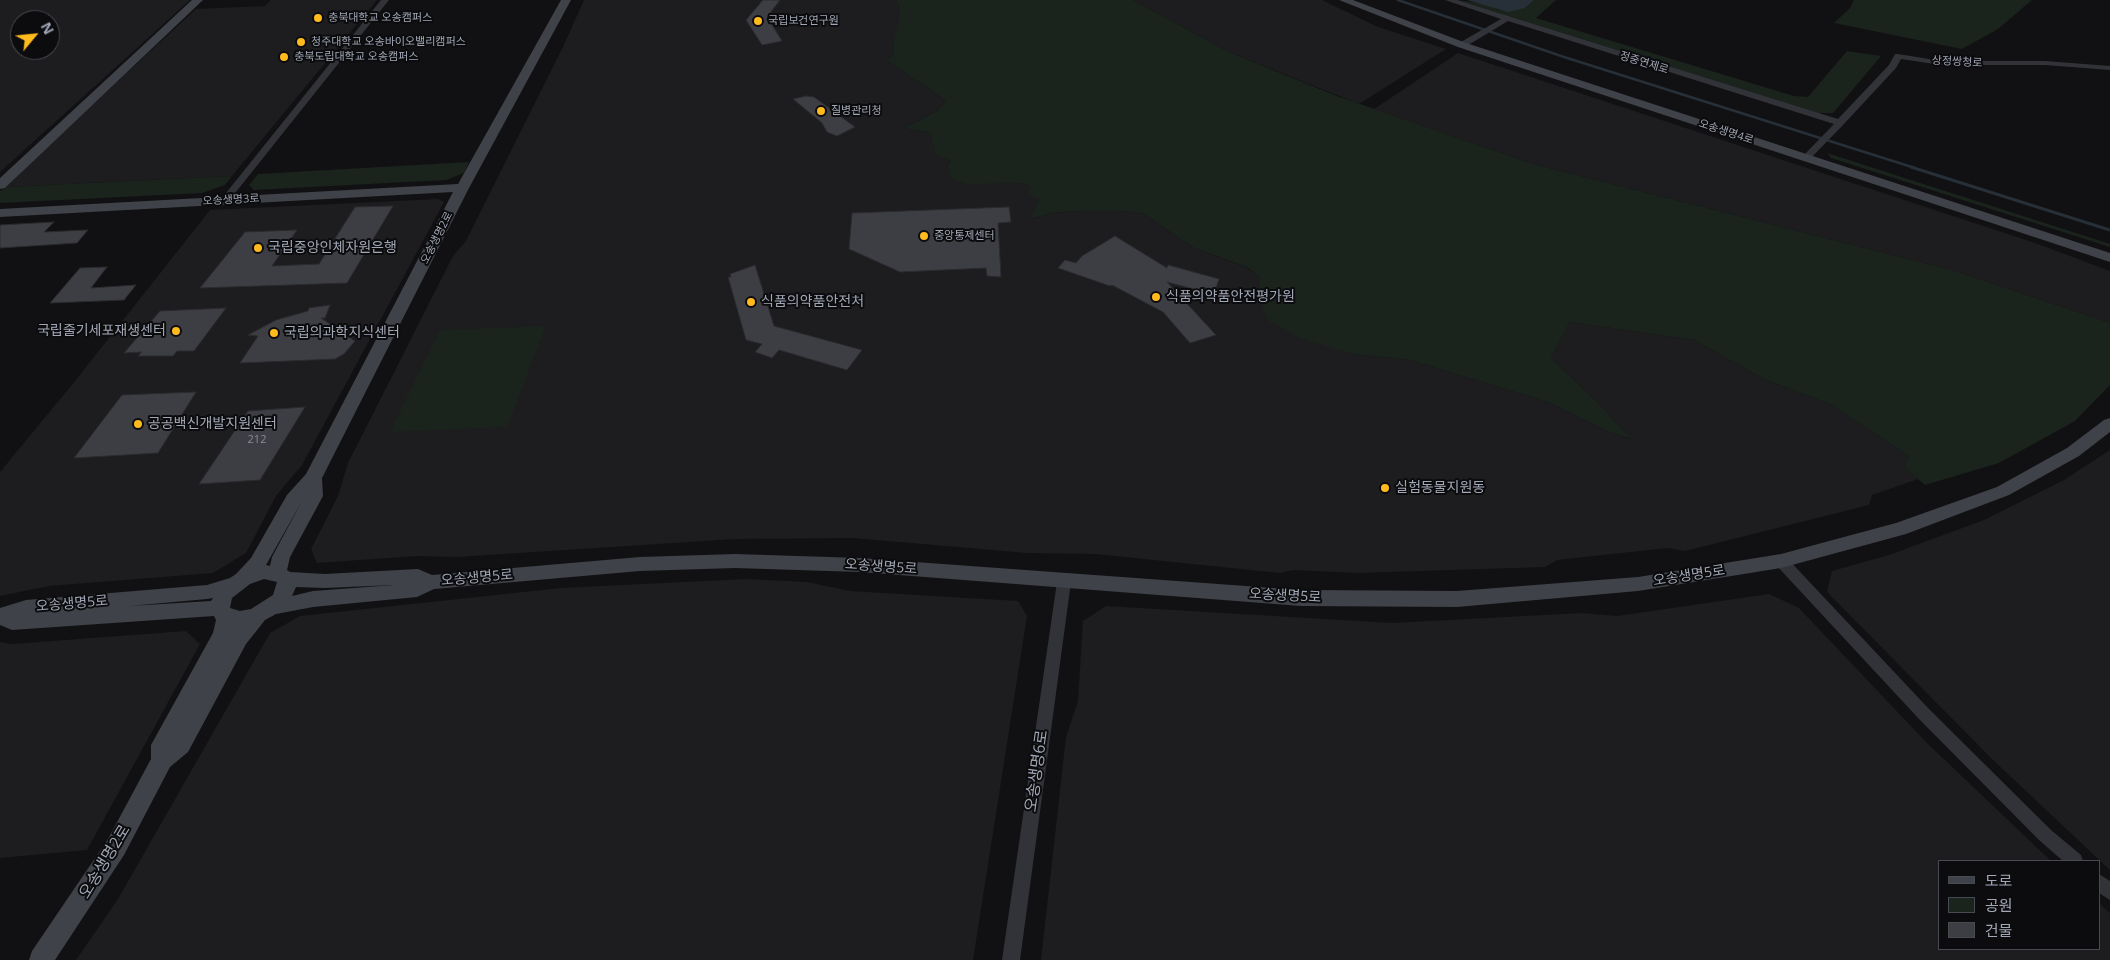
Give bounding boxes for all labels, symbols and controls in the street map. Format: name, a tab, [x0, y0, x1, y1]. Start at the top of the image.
north arrow	[10, 10, 60, 60]
place label: 충북대학교 오송캠퍼스	[328, 11, 432, 25]
marker: 충북대학교 오송캠퍼스	[312, 12, 324, 24]
place label: 국립보건연구원	[768, 14, 839, 28]
marker: 국립보건연구원	[752, 15, 764, 27]
text: N	[37, 19, 59, 38]
place label: 청주대학교 오송바이오밸리캠퍼스	[311, 35, 466, 49]
marker: 청주대학교 오송바이오밸리캠퍼스	[295, 36, 307, 48]
street label: 정중연제로	[1618, 49, 1670, 77]
place label: 충북도립대학교 오송캠퍼스	[294, 50, 418, 64]
marker: 충북도립대학교 오송캠퍼스	[278, 51, 290, 63]
street label: 상정쌍청로	[1931, 54, 1983, 70]
place label: 질병관리청	[831, 104, 882, 118]
marker: 질병관리청	[815, 105, 827, 117]
street label: 오송생명4로	[1697, 117, 1755, 147]
street label: 오송생명3로	[202, 192, 260, 208]
street label: 오송생명2로	[418, 210, 456, 266]
place label: 중앙통제센터	[934, 229, 995, 243]
marker: 중앙통제센터	[918, 230, 930, 242]
place label: 국립중앙인체자원은행	[268, 240, 397, 256]
marker: 국립중앙인체자원은행	[252, 242, 264, 254]
place label: 식품의약품안전평가원	[1166, 289, 1295, 305]
marker: 식품의약품안전평가원	[1150, 291, 1162, 303]
place label: 식품의약품안전처	[761, 294, 864, 310]
marker: 식품의약품안전처	[745, 296, 757, 308]
place label: 국립줄기세포재생센터	[37, 323, 166, 339]
marker: 국립줄기세포재생센터	[170, 325, 182, 337]
place label: 국립의과학지식센터	[284, 325, 400, 341]
marker: 국립의과학지식센터	[268, 327, 280, 339]
place label: 공공백신개발지원센터	[148, 416, 277, 432]
marker: 공공백신개발지원센터	[132, 418, 144, 430]
house number: 212	[248, 433, 266, 447]
place label: 실험동물지원동	[1395, 480, 1485, 496]
marker: 실험동물지원동	[1379, 482, 1391, 494]
street label: 오송생명5로	[844, 556, 918, 578]
street label: 오송생명5로	[1652, 562, 1726, 590]
street label: 오송생명5로	[440, 566, 514, 590]
street label: 오송생명5로	[1248, 586, 1322, 606]
street label: 오송생명5로	[35, 592, 109, 616]
street label: 오송생명6로	[1022, 729, 1052, 813]
street label: 오송생명2로	[75, 822, 135, 902]
legend	[1938, 860, 2100, 950]
text: 도로	[1985, 870, 2013, 890]
text: 공원	[1985, 895, 2013, 915]
text: 건물	[1985, 920, 2013, 940]

